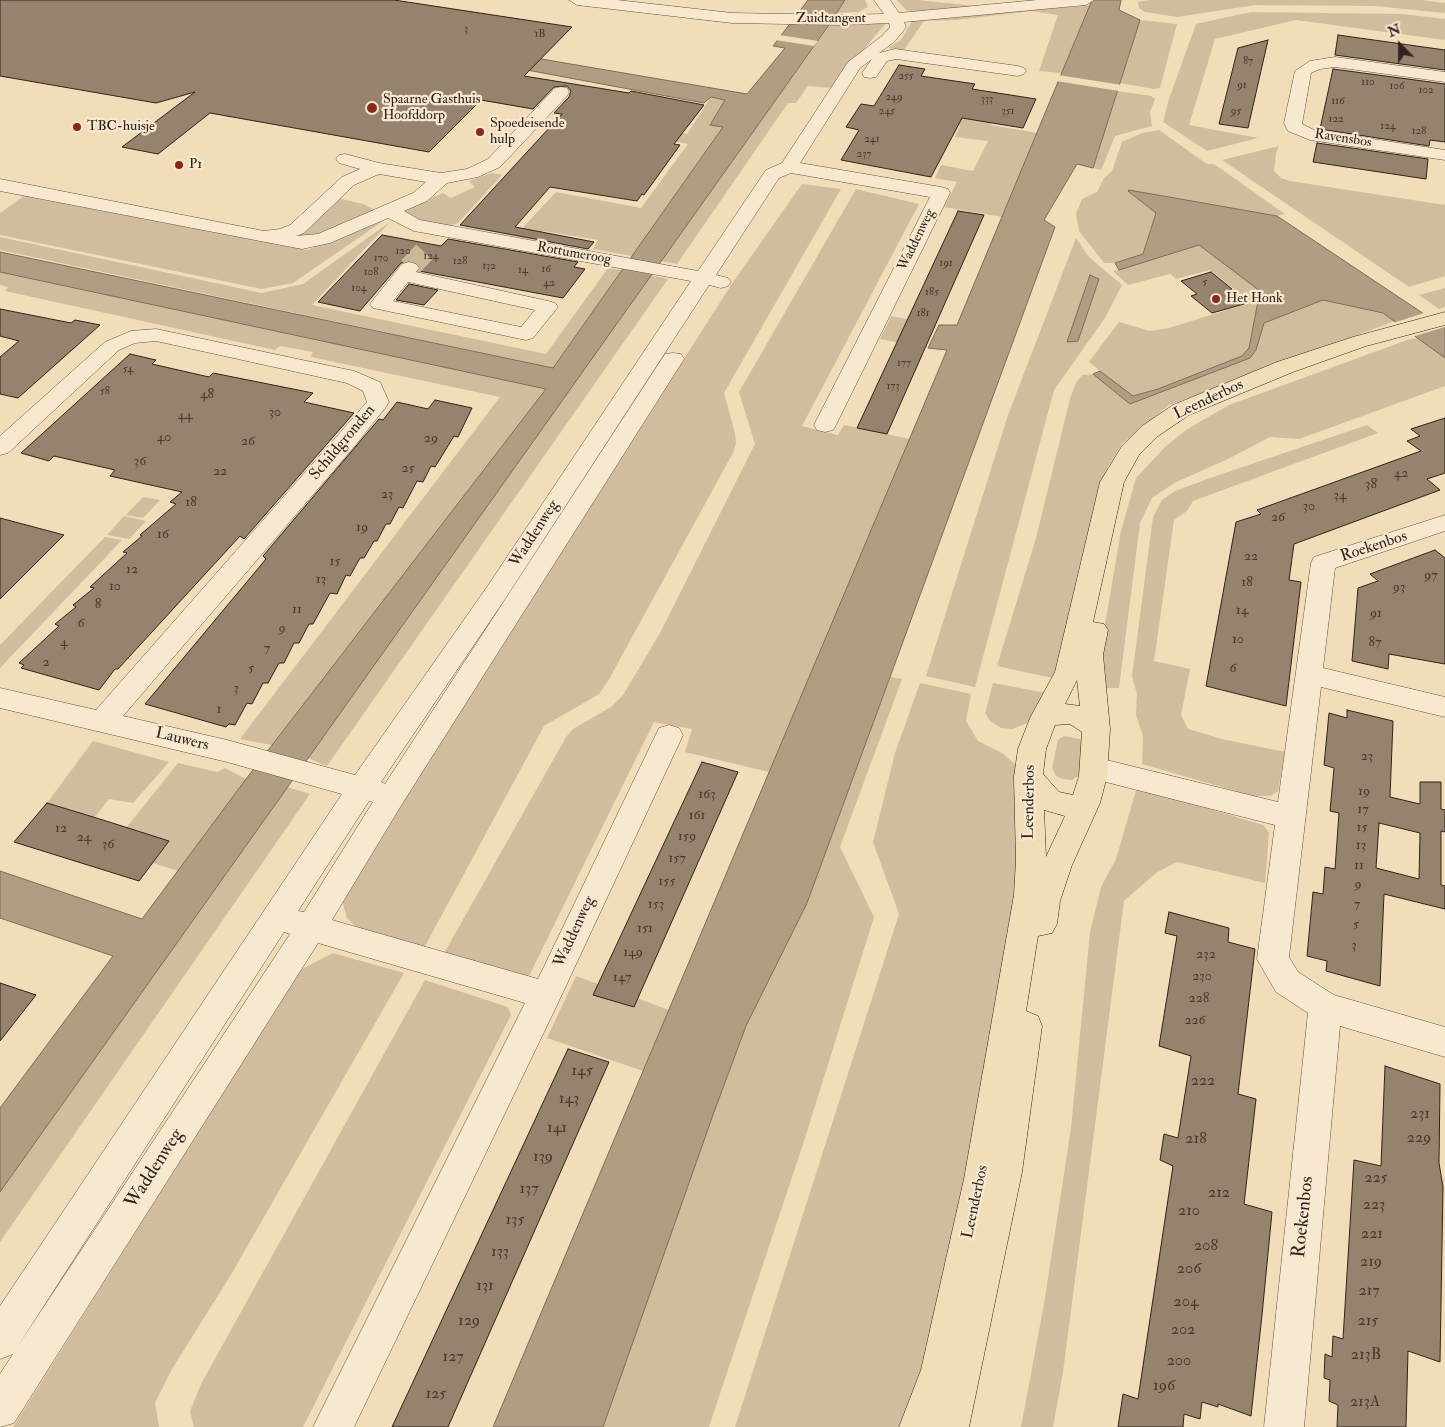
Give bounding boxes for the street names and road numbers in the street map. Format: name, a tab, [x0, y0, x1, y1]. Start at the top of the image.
street label: Zuidtangent	[796, 11, 866, 27]
street label: Ravensbos	[1313, 126, 1373, 152]
street label: Waddenweg	[895, 206, 939, 274]
street label: Rottumeroog	[536, 239, 612, 269]
street label: Leenderbos	[1171, 376, 1247, 424]
street label: Schildgronden	[306, 401, 380, 485]
street label: Waddenweg	[506, 497, 564, 571]
street label: Roekenbos	[1338, 527, 1410, 567]
street label: Lauwers	[153, 724, 211, 756]
street label: Leenderbos	[1020, 764, 1040, 840]
street label: Waddenweg	[550, 893, 600, 971]
street label: Waddenweg	[121, 1125, 189, 1213]
street label: Leenderbos	[959, 1163, 993, 1241]
street label: Roekenbos	[1288, 1175, 1320, 1259]

